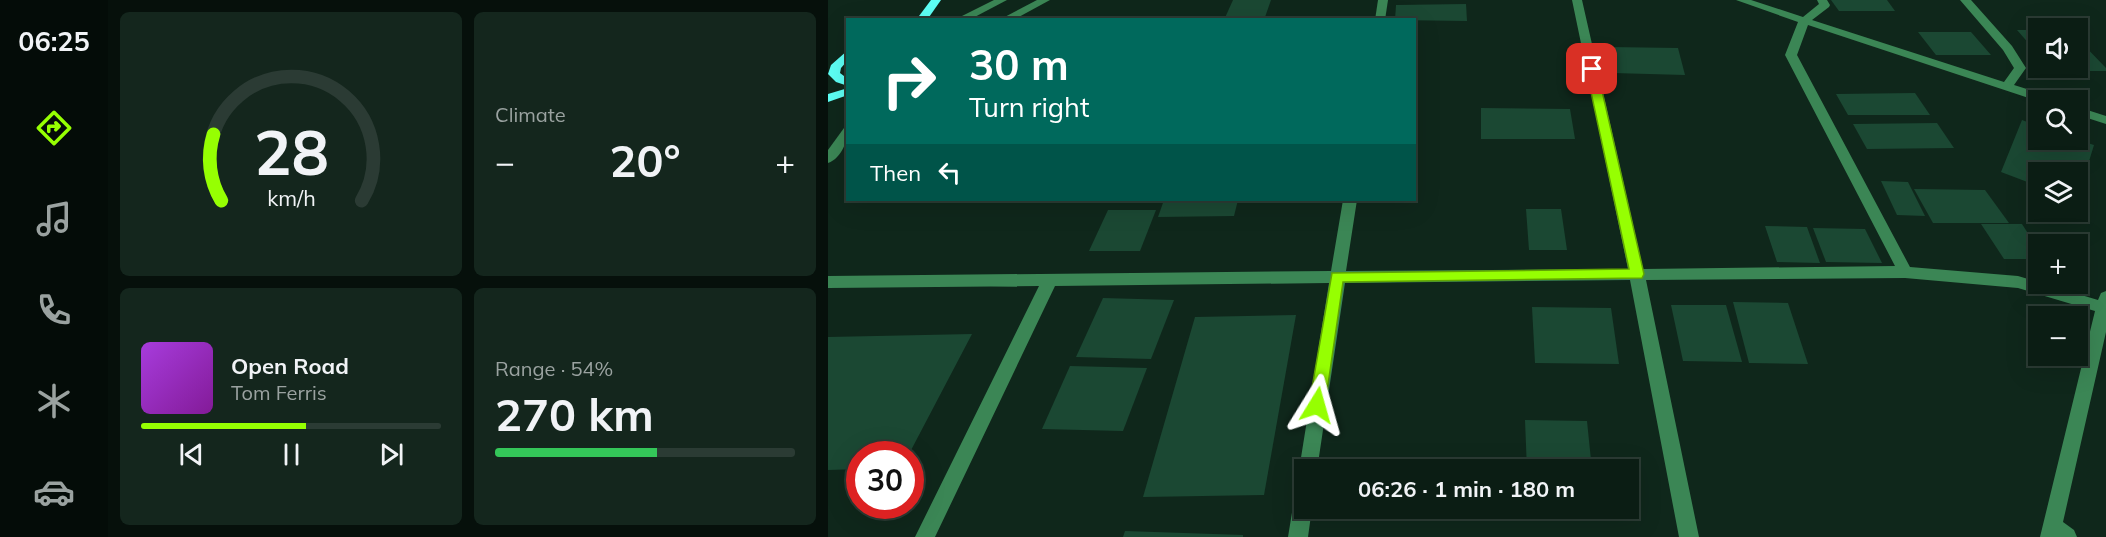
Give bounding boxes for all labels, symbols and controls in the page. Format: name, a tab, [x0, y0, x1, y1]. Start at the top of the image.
map controls	[2028, 18, 2088, 366]
button: sound	[2028, 18, 2088, 78]
text: 06:25	[18, 24, 90, 58]
text: 30 m	[969, 38, 1069, 91]
icon: right	[870, 42, 948, 120]
pin	[1566, 43, 1617, 94]
icon: arrive	[1575, 52, 1608, 85]
text: Turn right	[969, 90, 1089, 124]
button: search	[2028, 90, 2088, 150]
text: Climate	[495, 102, 566, 127]
icon: directions	[33, 107, 75, 149]
text: 28	[254, 112, 328, 191]
text: 20°	[609, 132, 681, 188]
text: −	[495, 141, 515, 182]
text: +	[775, 141, 795, 182]
icon: left	[933, 156, 966, 189]
text: Then	[870, 159, 921, 187]
button: layers	[2028, 162, 2088, 222]
text: km/h	[267, 184, 315, 211]
icon: music	[33, 198, 75, 240]
button: +	[2028, 234, 2088, 294]
icon: phone	[33, 289, 75, 331]
button: −	[2028, 306, 2088, 366]
text: Open Road	[231, 352, 349, 380]
text: Range · 54%	[495, 356, 613, 381]
position arrow	[1285, 373, 1349, 437]
icon: climate	[33, 380, 75, 422]
text: Tom Ferris	[231, 380, 327, 405]
text: 270 km	[495, 386, 654, 442]
icon: previous	[175, 438, 208, 471]
icon: pause	[275, 438, 308, 471]
icon: next	[375, 438, 408, 471]
speed limit sign: 30	[846, 441, 924, 519]
icon: car	[33, 471, 75, 513]
text: 06:26 · 1 min · 180 m	[1358, 475, 1575, 503]

